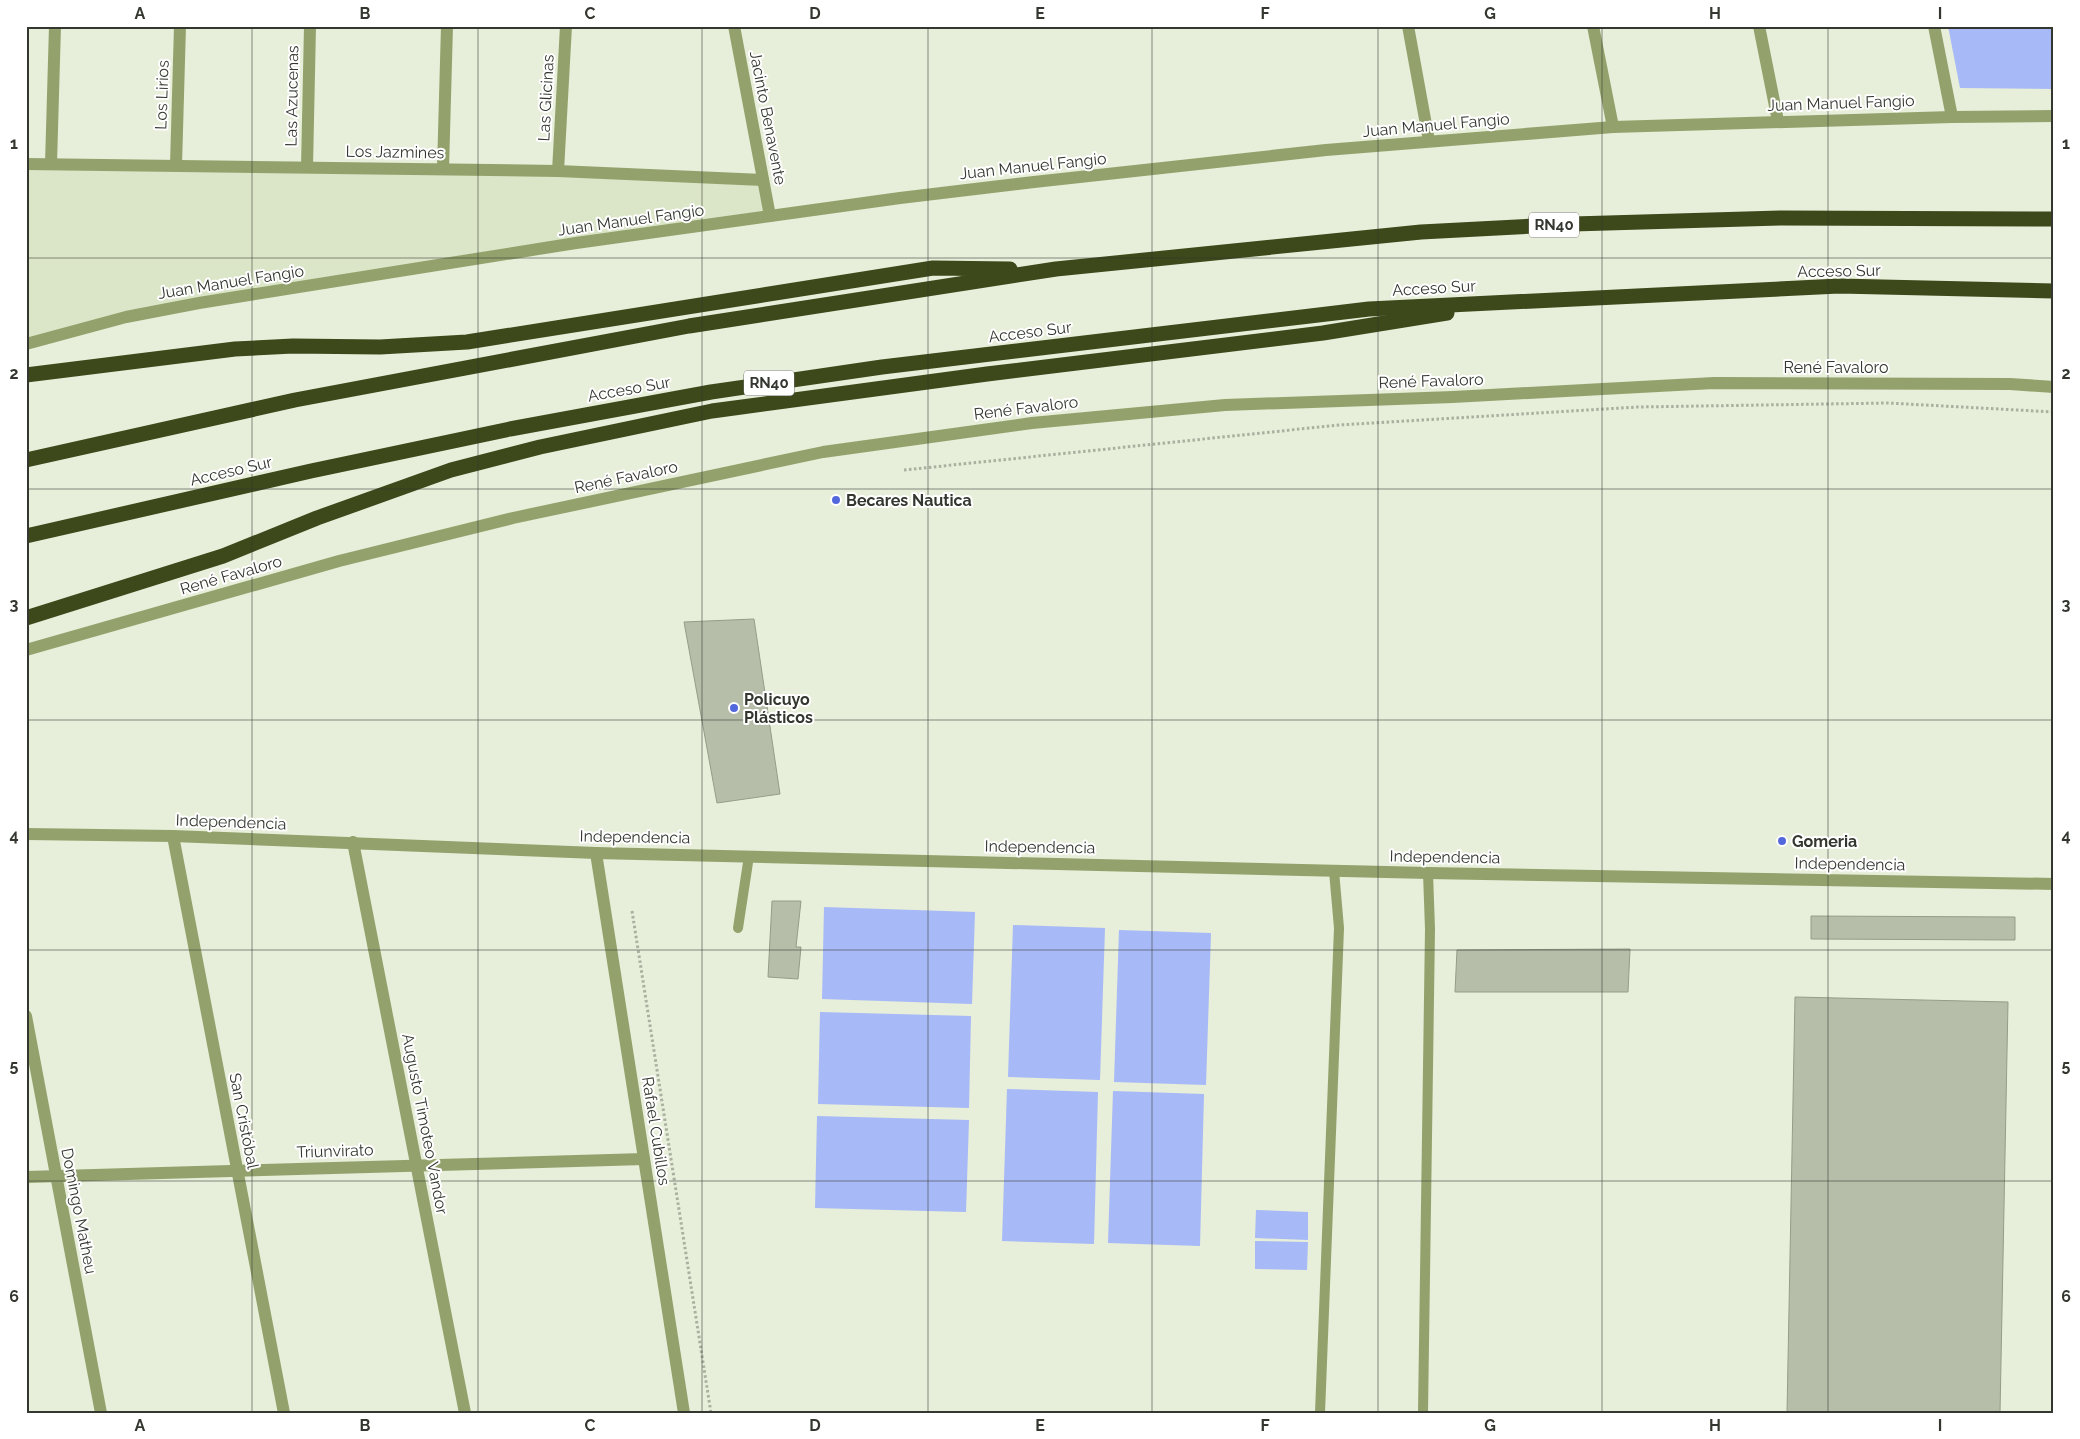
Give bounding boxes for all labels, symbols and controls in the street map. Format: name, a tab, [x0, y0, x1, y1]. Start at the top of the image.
text: A	[135, 4, 146, 23]
text: B	[360, 4, 371, 23]
text: C	[585, 4, 596, 23]
text: D	[809, 4, 821, 23]
text: E	[1035, 4, 1045, 23]
text: F	[1260, 4, 1270, 23]
text: G	[1484, 4, 1496, 23]
text: H	[1709, 4, 1721, 23]
text: I	[1938, 4, 1942, 23]
street label: Las Azucenas	[282, 45, 302, 147]
street label: Jacinto Benavente	[746, 49, 790, 187]
street label: Las Glicinas	[534, 54, 558, 142]
street label: Los Lirios	[151, 60, 173, 130]
street label: Juan Manuel Fangio	[1767, 91, 1915, 115]
street label: Juan Manuel Fangio	[1362, 109, 1510, 141]
text: 1	[10, 134, 18, 153]
text: 1	[2062, 134, 2070, 153]
street label: Los Jazmines	[345, 142, 445, 162]
street label: Juan Manuel Fangio	[959, 149, 1107, 183]
street label: Juan Manuel Fangio	[557, 200, 705, 240]
road number: RN40	[1529, 212, 1579, 238]
street label: Juan Manuel Fangio	[157, 261, 305, 303]
street label: Acceso Sur	[1797, 261, 1881, 281]
street label: Acceso Sur	[1392, 276, 1477, 300]
street label: Acceso Sur	[987, 317, 1073, 347]
street label: René Favaloro	[1783, 358, 1889, 377]
text: 2	[9, 364, 19, 383]
text: 2	[2061, 364, 2071, 383]
road number: RN40	[744, 370, 794, 396]
street label: René Favaloro	[1378, 370, 1484, 392]
street label: Acceso Sur	[586, 372, 672, 406]
street label: René Favaloro	[973, 392, 1079, 424]
street label: Acceso Sur	[188, 452, 274, 490]
street label: René Favaloro	[573, 457, 679, 497]
place label: Becares Nautica	[846, 491, 972, 510]
marker: Becares Nautica	[830, 494, 842, 506]
street label: René Favaloro	[178, 551, 284, 599]
text: 3	[10, 595, 19, 614]
text: 3	[2062, 595, 2071, 614]
place label: Policuyo Plásticos	[744, 690, 813, 727]
marker: Policuyo Plásticos	[728, 702, 740, 714]
street label: Independencia	[175, 811, 287, 833]
text: 4	[9, 826, 19, 845]
text: 4	[2061, 826, 2071, 845]
street label: Independencia	[579, 827, 691, 847]
place label: Gomeria	[1792, 832, 1857, 851]
marker: Gomeria	[1776, 835, 1788, 847]
street label: Independencia	[984, 837, 1096, 857]
street label: Independencia	[1389, 847, 1501, 867]
street label: Independencia	[1794, 854, 1906, 874]
street label: Augusto Timoteo Vandor	[398, 1032, 452, 1216]
text: 5	[10, 1056, 19, 1075]
text: 5	[2062, 1056, 2071, 1075]
street label: San Cristóbal	[225, 1071, 263, 1171]
street label: Rafael Cubillos	[638, 1075, 674, 1187]
street label: Triunvirato	[296, 1140, 374, 1162]
street label: Domingo Matheu	[57, 1146, 101, 1276]
text: 6	[9, 1287, 19, 1306]
text: 6	[2061, 1287, 2071, 1306]
text: A	[135, 1416, 146, 1435]
text: B	[360, 1416, 371, 1435]
text: C	[585, 1416, 596, 1435]
text: D	[809, 1416, 821, 1435]
text: E	[1035, 1416, 1045, 1435]
text: F	[1260, 1416, 1270, 1435]
text: G	[1484, 1416, 1496, 1435]
text: H	[1709, 1416, 1721, 1435]
text: I	[1938, 1416, 1942, 1435]

